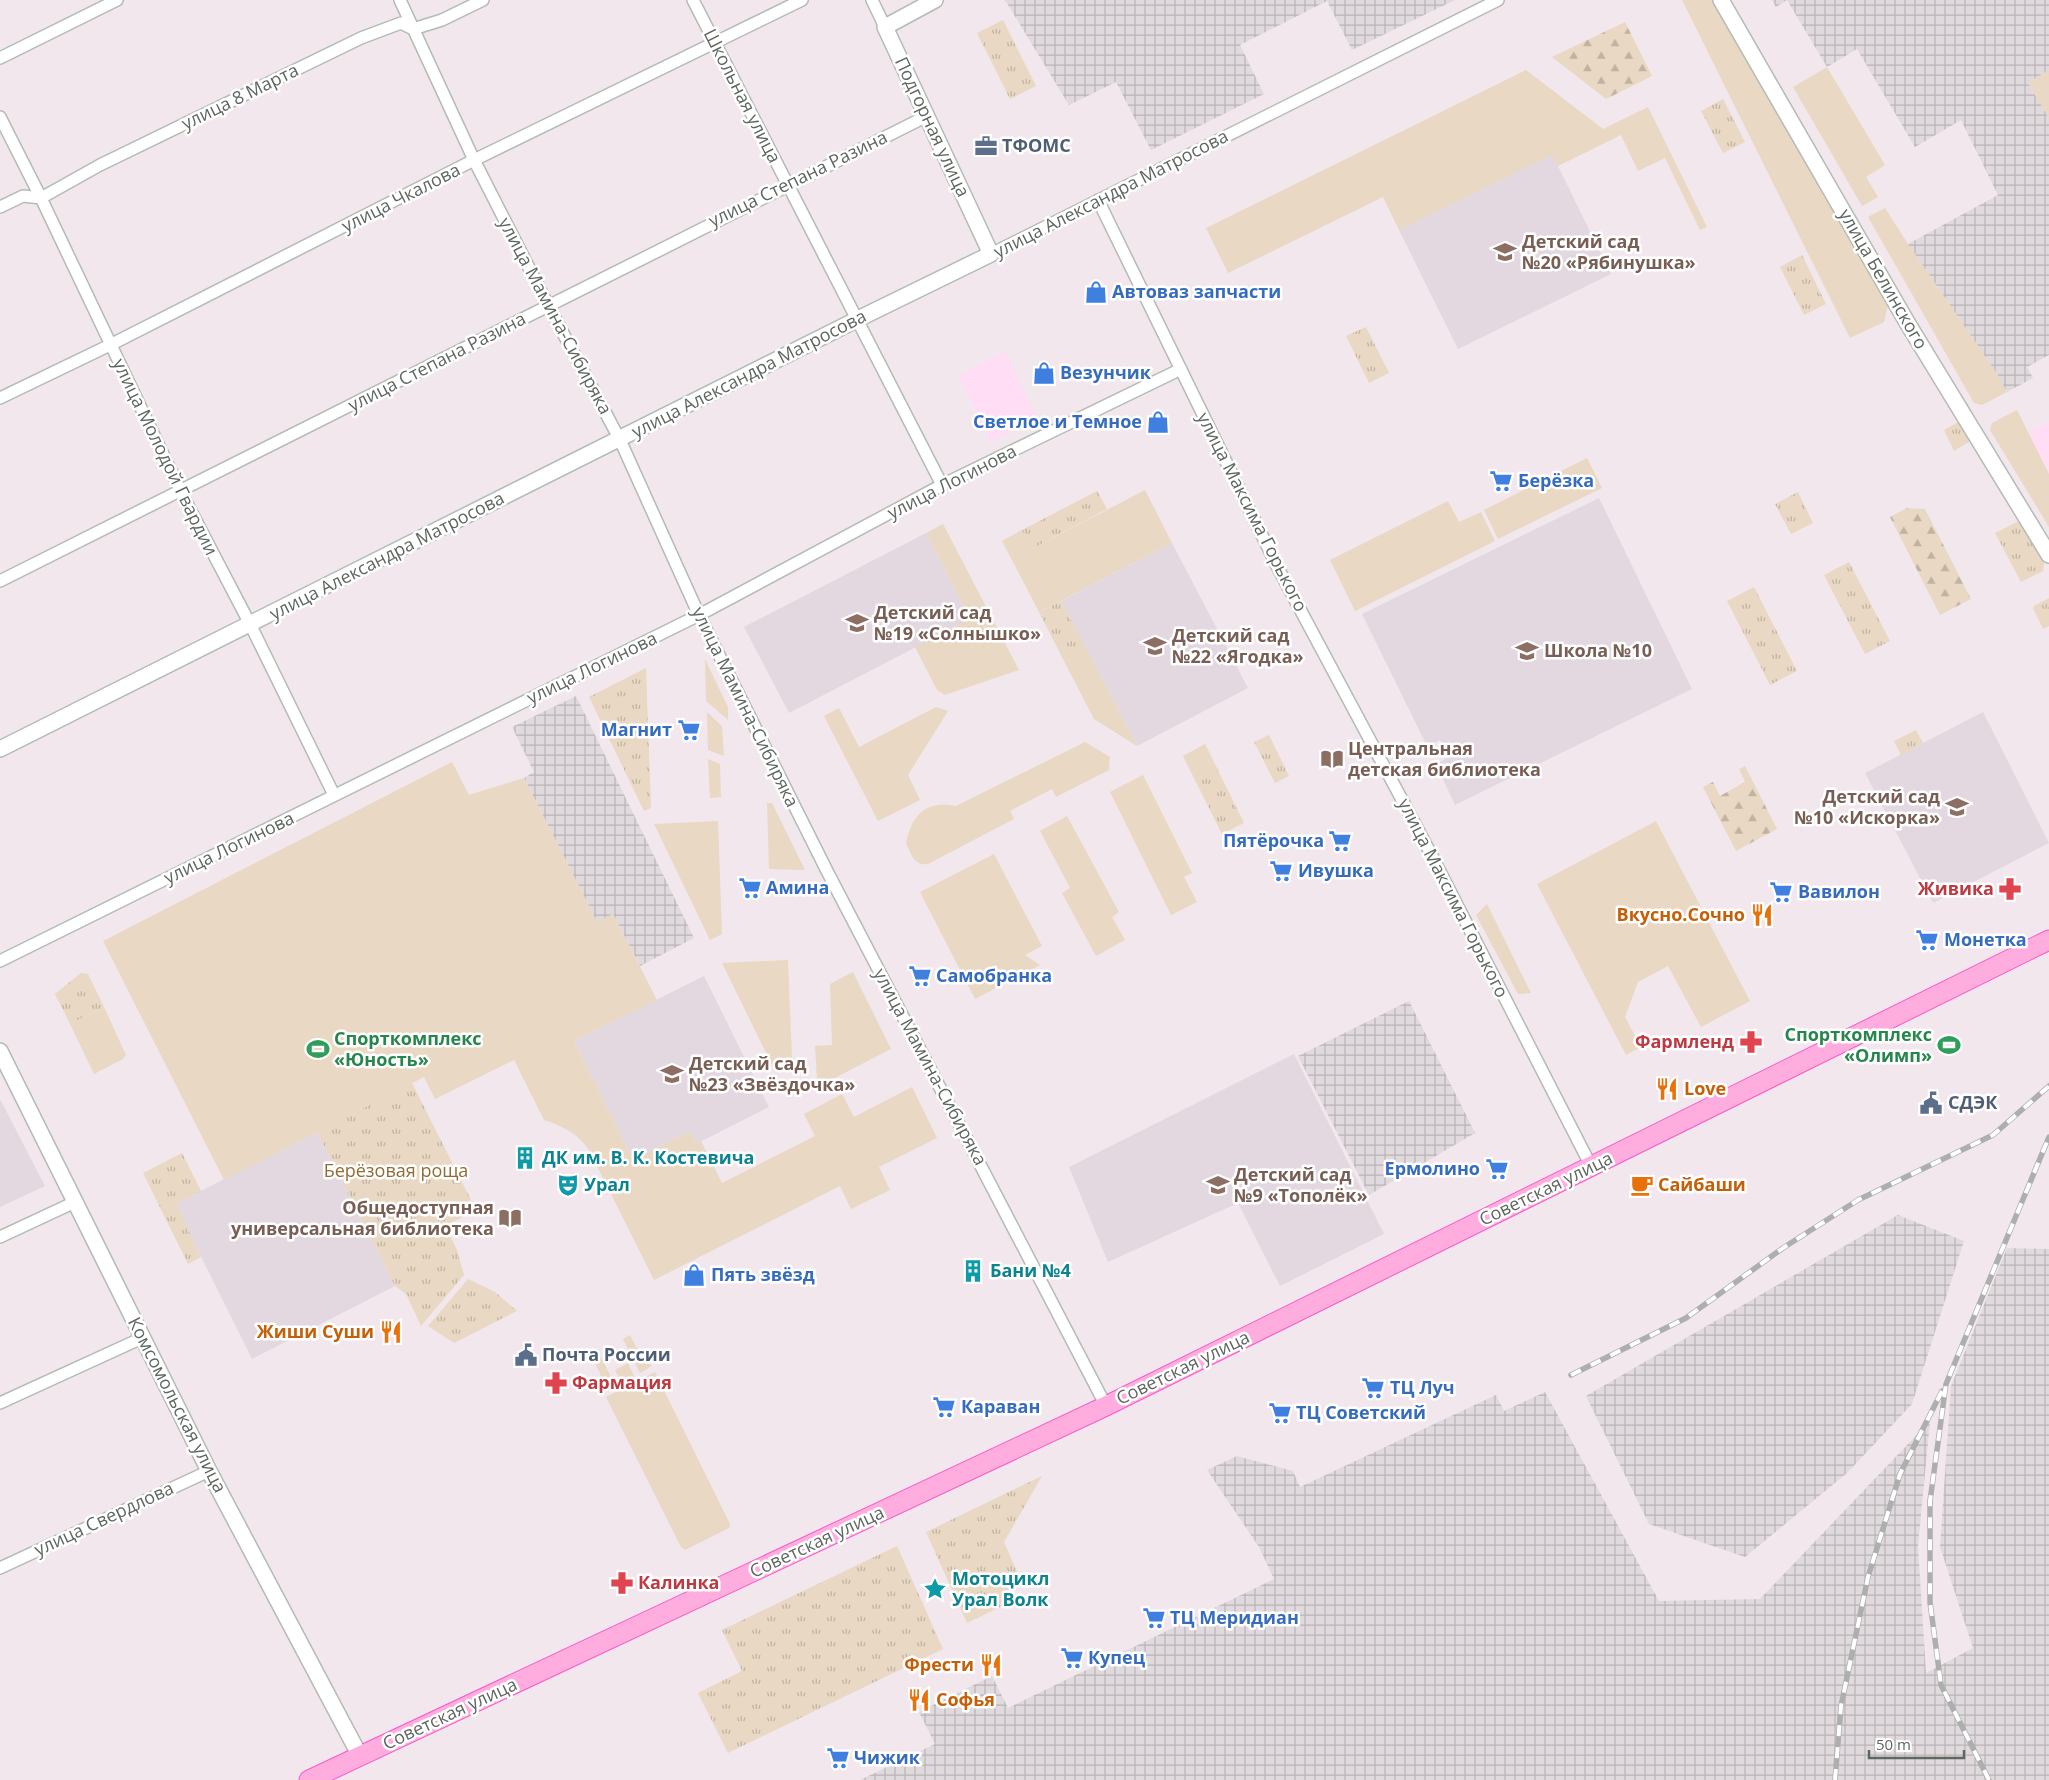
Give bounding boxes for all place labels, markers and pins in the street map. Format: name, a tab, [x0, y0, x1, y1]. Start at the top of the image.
office icon: ТФОМС	[973, 133, 999, 159]
place label: ТФОМС	[1002, 133, 1071, 157]
place label: Детский сад №20 «Рябинушка»	[1522, 229, 1696, 274]
school or university icon: Детский сад №20 «Рябинушка»	[1492, 239, 1518, 265]
shop icon: Автоваз запчасти	[1083, 279, 1109, 305]
place label: Автоваз запчасти	[1112, 279, 1281, 303]
shop icon: Везунчик	[1031, 360, 1057, 386]
place label: Везунчик	[1060, 360, 1152, 384]
place label: Светлое и Темное	[973, 409, 1142, 433]
shop icon: Светлое и Темное	[1145, 409, 1171, 435]
supermarket icon: Берёзка	[1488, 468, 1514, 494]
place label: Берёзка	[1518, 468, 1594, 492]
place label: Детский сад №19 «Солнышко»	[874, 600, 1041, 645]
school or university icon: Детский сад №19 «Солнышко»	[844, 610, 870, 636]
place label: Детский сад №22 «Ягодка»	[1172, 623, 1304, 668]
school or university icon: Детский сад №22 «Ягодка»	[1142, 633, 1168, 659]
school or university icon: Школа №10	[1514, 638, 1540, 664]
place label: Школа №10	[1544, 638, 1652, 662]
place label: Магнит	[601, 717, 672, 741]
supermarket icon: Магнит	[676, 717, 702, 743]
place label: Центральная детская библиотека	[1348, 736, 1541, 781]
library icon: Центральная детская библиотека	[1319, 746, 1345, 772]
place label: Детский сад №10 «Искорка»	[1794, 784, 1940, 829]
school or university icon: Детский сад №10 «Искорка»	[1944, 794, 1970, 820]
place label: Пятёрочка	[1223, 828, 1324, 852]
supermarket icon: Пятёрочка	[1327, 828, 1353, 854]
supermarket icon: Ивушка	[1268, 858, 1294, 884]
place label: Ивушка	[1298, 858, 1374, 882]
supermarket icon: Амина	[737, 875, 763, 901]
place label: Амина	[766, 875, 829, 899]
place label: Живика	[1918, 876, 1994, 900]
pharmacy icon: Живика	[1997, 876, 2023, 902]
supermarket icon: Вавилон	[1768, 879, 1794, 905]
place label: Вавилон	[1798, 879, 1880, 903]
place label: Вкусно.Сочно	[1617, 902, 1745, 926]
restaurant icon: Вкусно.Сочно	[1749, 902, 1775, 928]
supermarket icon: Монетка	[1914, 927, 1940, 953]
place label: Монетка	[1944, 927, 2027, 951]
supermarket icon: Самобранка	[907, 963, 933, 989]
place label: Самобранка	[936, 963, 1052, 987]
place label: Спорткомплекс «Олимп»	[1784, 1022, 1932, 1067]
place label: Спорткомплекс «Юность»	[334, 1026, 482, 1071]
place label: Фармленд	[1635, 1029, 1734, 1053]
pharmacy icon: Фармленд	[1738, 1029, 1764, 1055]
sports icon: Спорткомплекс «Олимп»	[1936, 1032, 1962, 1058]
sports icon: Спорткомплекс «Юность»	[305, 1036, 331, 1062]
place label: Детский сад №23 «Звёздочка»	[689, 1051, 855, 1096]
school or university icon: Детский сад №23 «Звёздочка»	[659, 1061, 685, 1087]
restaurant icon: Love	[1654, 1076, 1680, 1102]
place label: Love	[1684, 1076, 1726, 1100]
public building icon: СДЭК	[1918, 1090, 1944, 1116]
place label: СДЭК	[1948, 1090, 1998, 1114]
building icon: ДК им. В. К. Костевича	[512, 1145, 538, 1171]
place label: ДК им. В. К. Костевича	[542, 1145, 754, 1169]
place label: Ермолино	[1385, 1156, 1480, 1180]
supermarket icon: Ермолино	[1484, 1156, 1510, 1182]
place label: Детский сад №9 «Тополёк»	[1234, 1162, 1367, 1207]
theatre icon: Урал	[555, 1172, 581, 1198]
place label: Урал	[584, 1172, 630, 1196]
school or university icon: Детский сад №9 «Тополёк»	[1205, 1172, 1231, 1198]
cafe icon: Сайбаши	[1629, 1172, 1655, 1198]
place label: Сайбаши	[1658, 1172, 1746, 1196]
place label: Общедоступная универсальная библиотека	[231, 1195, 494, 1240]
library icon: Общедоступная универсальная библиотека	[497, 1205, 523, 1231]
building icon: Бани №4	[960, 1258, 986, 1284]
place label: Бани №4	[990, 1258, 1071, 1282]
shop icon: Пять звёзд	[681, 1262, 707, 1288]
place label: Пять звёзд	[711, 1262, 815, 1286]
place label: Жиши Суши	[257, 1319, 374, 1343]
restaurant icon: Жиши Суши	[378, 1319, 404, 1345]
public building icon: Почта России	[513, 1342, 539, 1368]
place label: Почта России	[542, 1342, 671, 1366]
pharmacy icon: Фармация	[543, 1370, 569, 1396]
place label: Фармация	[572, 1370, 672, 1394]
supermarket icon: ТЦ Луч	[1360, 1375, 1386, 1401]
place label: ТЦ Луч	[1390, 1375, 1455, 1399]
supermarket icon: Караван	[931, 1394, 957, 1420]
place label: Караван	[961, 1394, 1040, 1418]
supermarket icon: ТЦ Советский	[1267, 1400, 1293, 1426]
place label: ТЦ Советский	[1296, 1400, 1426, 1424]
place label: Мотоцикл Урал Волк	[952, 1566, 1049, 1611]
pharmacy icon: Калинка	[609, 1570, 635, 1596]
place label: Калинка	[638, 1570, 719, 1594]
place icon: Мотоцикл Урал Волк	[922, 1576, 948, 1602]
supermarket icon: ТЦ Меридиан	[1141, 1605, 1167, 1631]
place label: ТЦ Меридиан	[1170, 1605, 1299, 1629]
supermarket icon: Купец	[1059, 1645, 1085, 1671]
place label: Купец	[1088, 1645, 1146, 1669]
place label: Фрести	[904, 1652, 974, 1676]
restaurant icon: Фрести	[978, 1652, 1004, 1678]
restaurant icon: Софья	[906, 1687, 932, 1713]
place label: Софья	[936, 1687, 995, 1711]
supermarket icon: Чижик	[825, 1745, 851, 1771]
place label: Чижик	[854, 1745, 921, 1769]

